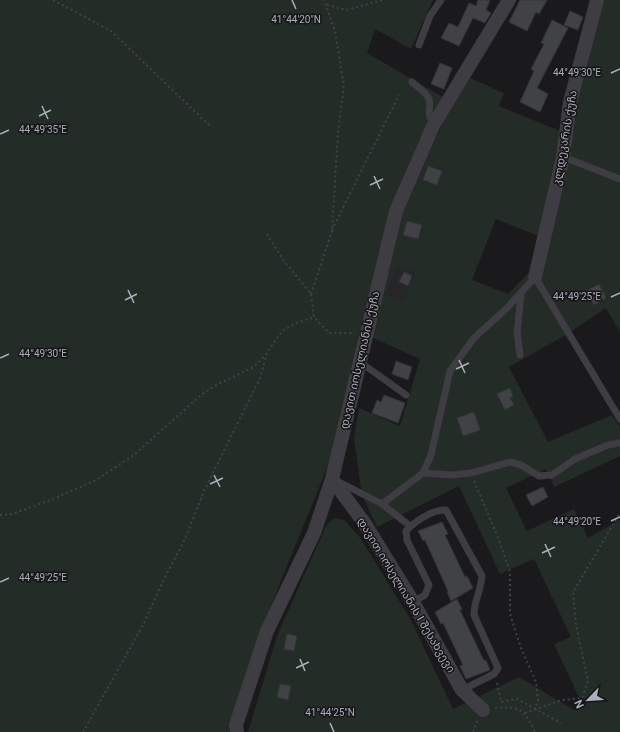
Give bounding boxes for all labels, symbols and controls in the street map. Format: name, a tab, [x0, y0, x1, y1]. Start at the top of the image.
text: 41°44'20"N	[271, 14, 321, 25]
text: 44°49'30"E	[553, 67, 601, 78]
street label: კლდეკარის ქუჩა	[550, 89, 580, 187]
text: 44°49'35"E	[19, 124, 67, 135]
street label: დავით იოსელიანის ქუჩა	[338, 290, 382, 430]
text: 44°49'25"E	[553, 291, 601, 302]
text: 44°49'30"E	[19, 348, 67, 359]
street label: დავით იოსელიანის I შესახვევი	[354, 515, 458, 675]
text: 44°49'20"E	[553, 516, 601, 527]
text: 44°49'25"E	[19, 572, 67, 583]
north arrow	[568, 680, 608, 720]
text: N	[572, 698, 587, 710]
text: 41°44'25"N	[305, 707, 355, 718]

